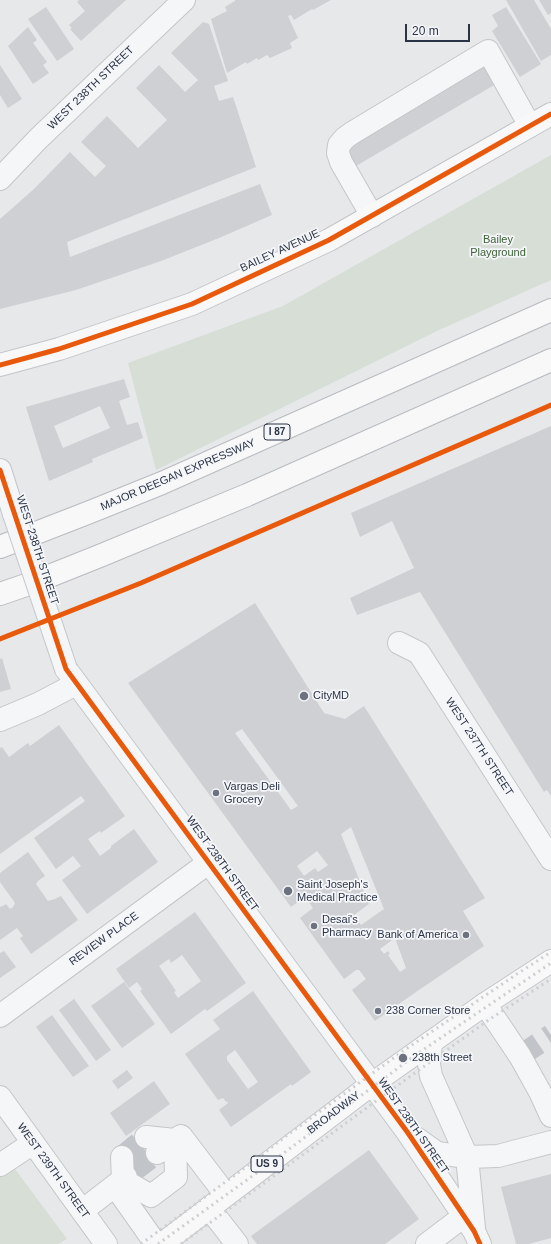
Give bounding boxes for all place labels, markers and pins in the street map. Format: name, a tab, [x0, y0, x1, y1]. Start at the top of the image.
place label: CityMD	[313, 689, 349, 703]
marker: CityMD	[298, 690, 310, 702]
place label: Vargas Deli Grocery	[224, 780, 280, 806]
marker: Vargas Deli Grocery	[211, 788, 221, 798]
place label: Saint Joseph's Medical Practice	[297, 878, 378, 904]
marker: Saint Joseph's Medical Practice	[282, 885, 294, 897]
place label: Desai's Pharmacy	[322, 913, 372, 939]
marker: Desai's Pharmacy	[309, 921, 319, 931]
place label: Bank of America	[377, 928, 458, 942]
marker: Bank of America	[461, 930, 471, 940]
place label: 238 Corner Store	[386, 1004, 470, 1018]
marker: 238 Corner Store	[373, 1006, 383, 1016]
place label: 238th Street	[412, 1051, 472, 1065]
marker: 238th Street	[397, 1052, 409, 1064]

